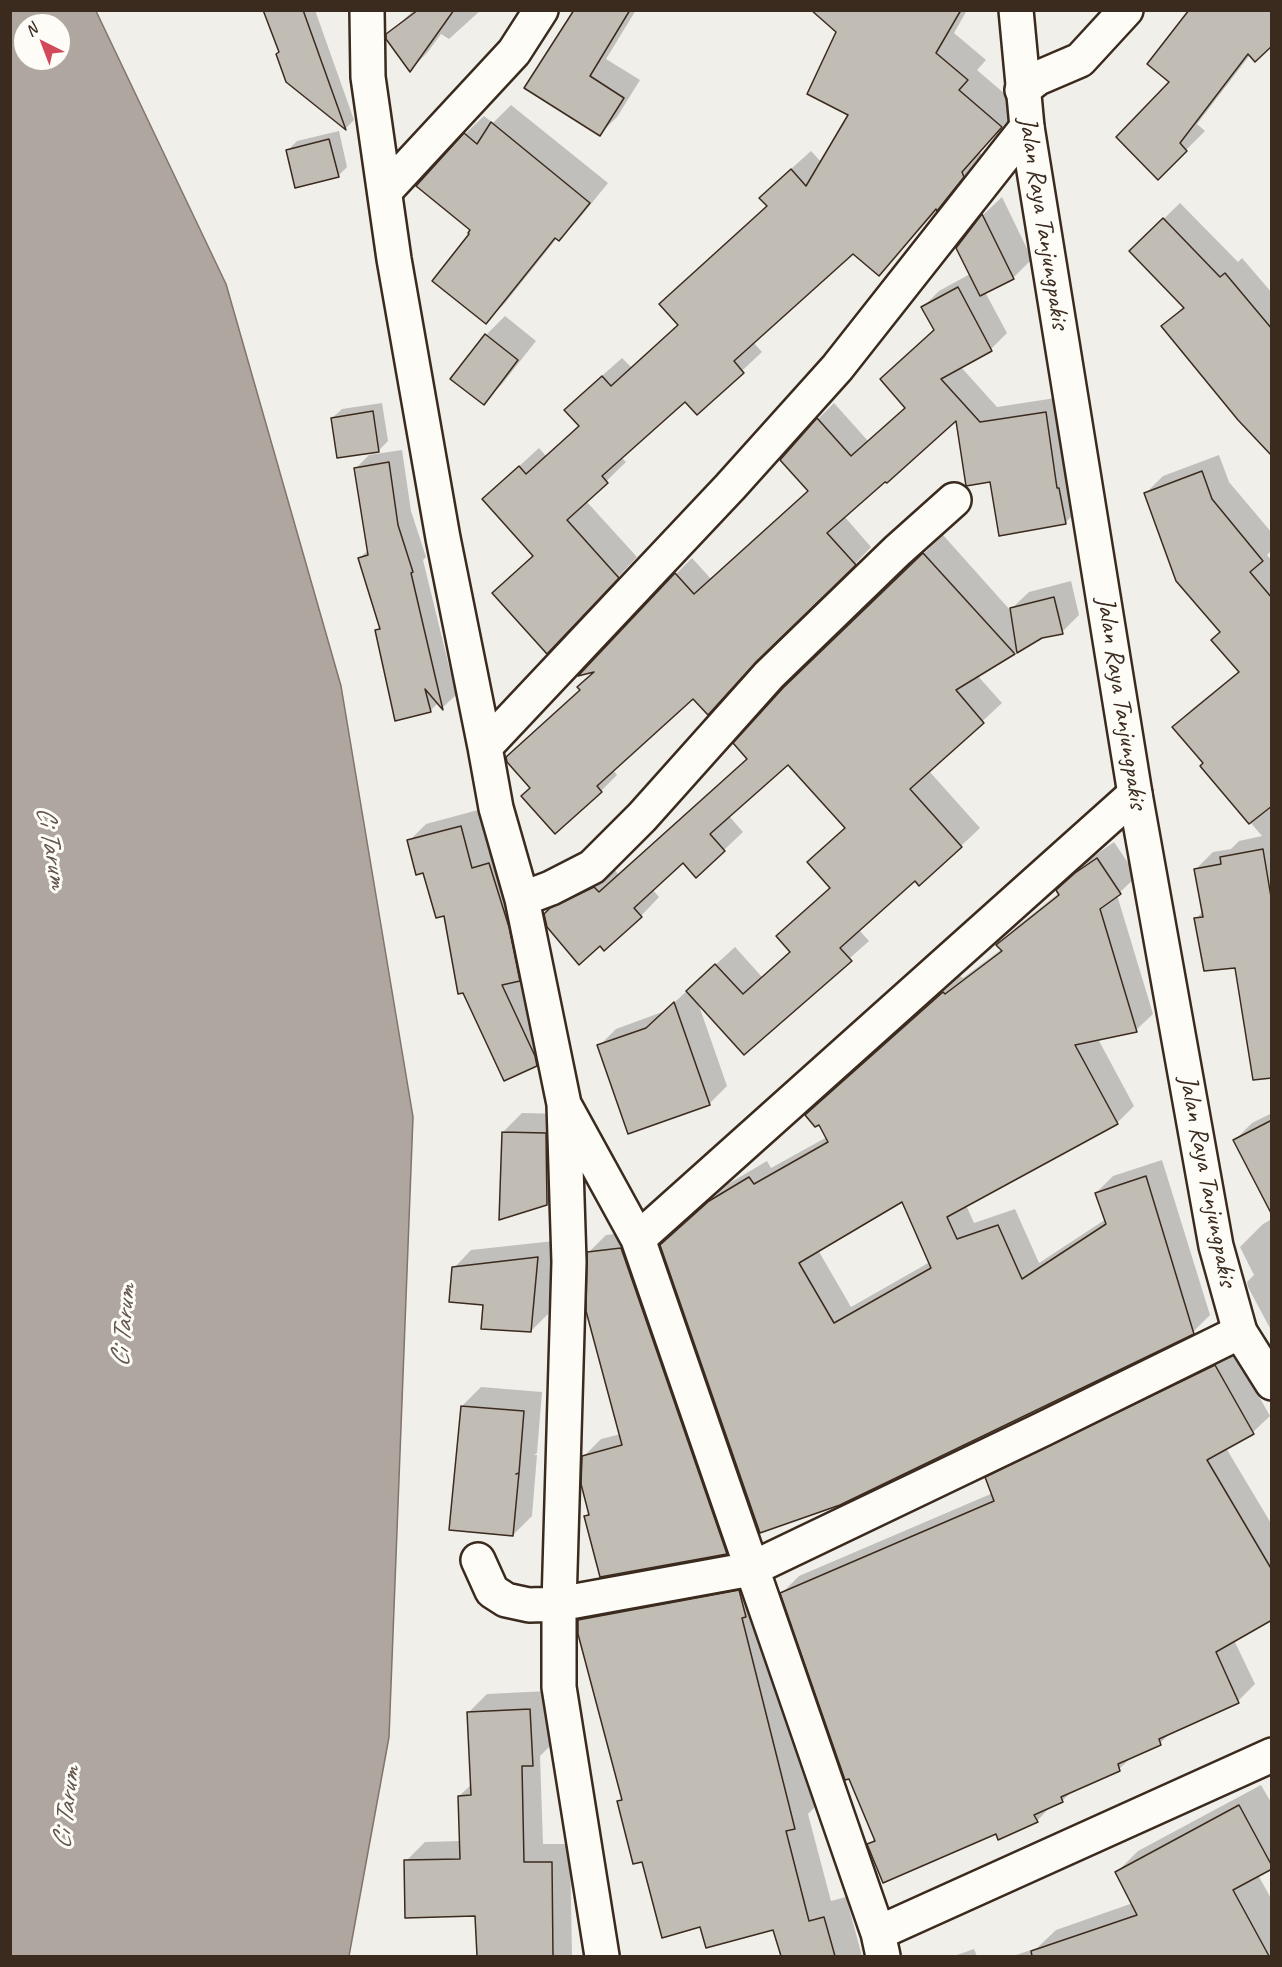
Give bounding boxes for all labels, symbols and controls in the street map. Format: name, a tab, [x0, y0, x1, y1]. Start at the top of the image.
north arrow	[12, 12, 72, 72]
text: N	[21, 19, 42, 41]
street label: Jalan Raya Tanjungpakis	[1011, 115, 1075, 331]
street label: Jalan Raya Tanjungpakis	[1089, 595, 1153, 811]
water label: Ci Tarum	[28, 804, 74, 890]
street label: Jalan Raya Tanjungpakis	[1171, 1073, 1243, 1289]
water label: Ci Tarum	[104, 1284, 144, 1368]
water label: Ci Tarum	[46, 1765, 88, 1851]

